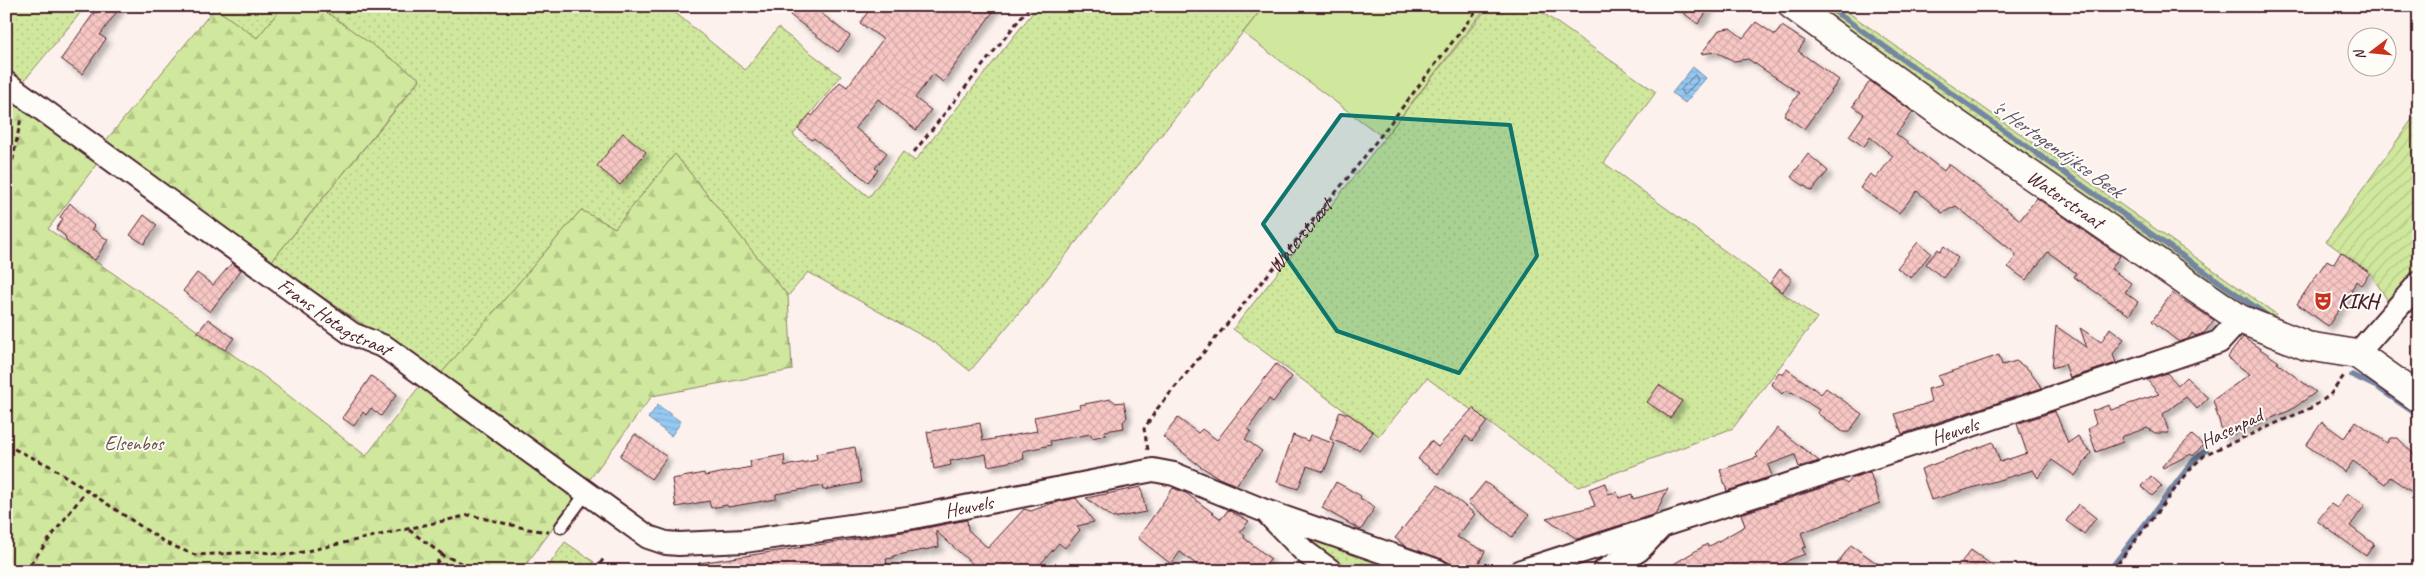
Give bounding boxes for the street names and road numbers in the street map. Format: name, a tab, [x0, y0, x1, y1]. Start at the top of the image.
street label: Waterstraat	[2022, 164, 2111, 236]
street label: Waterstraat	[1263, 192, 1340, 278]
street label: Frans Hotagstraat	[273, 272, 400, 363]
street label: Hasenpad	[2196, 401, 2269, 454]
street label: Heuvels	[1928, 411, 1984, 451]
street label: Heuvels	[943, 489, 997, 524]

